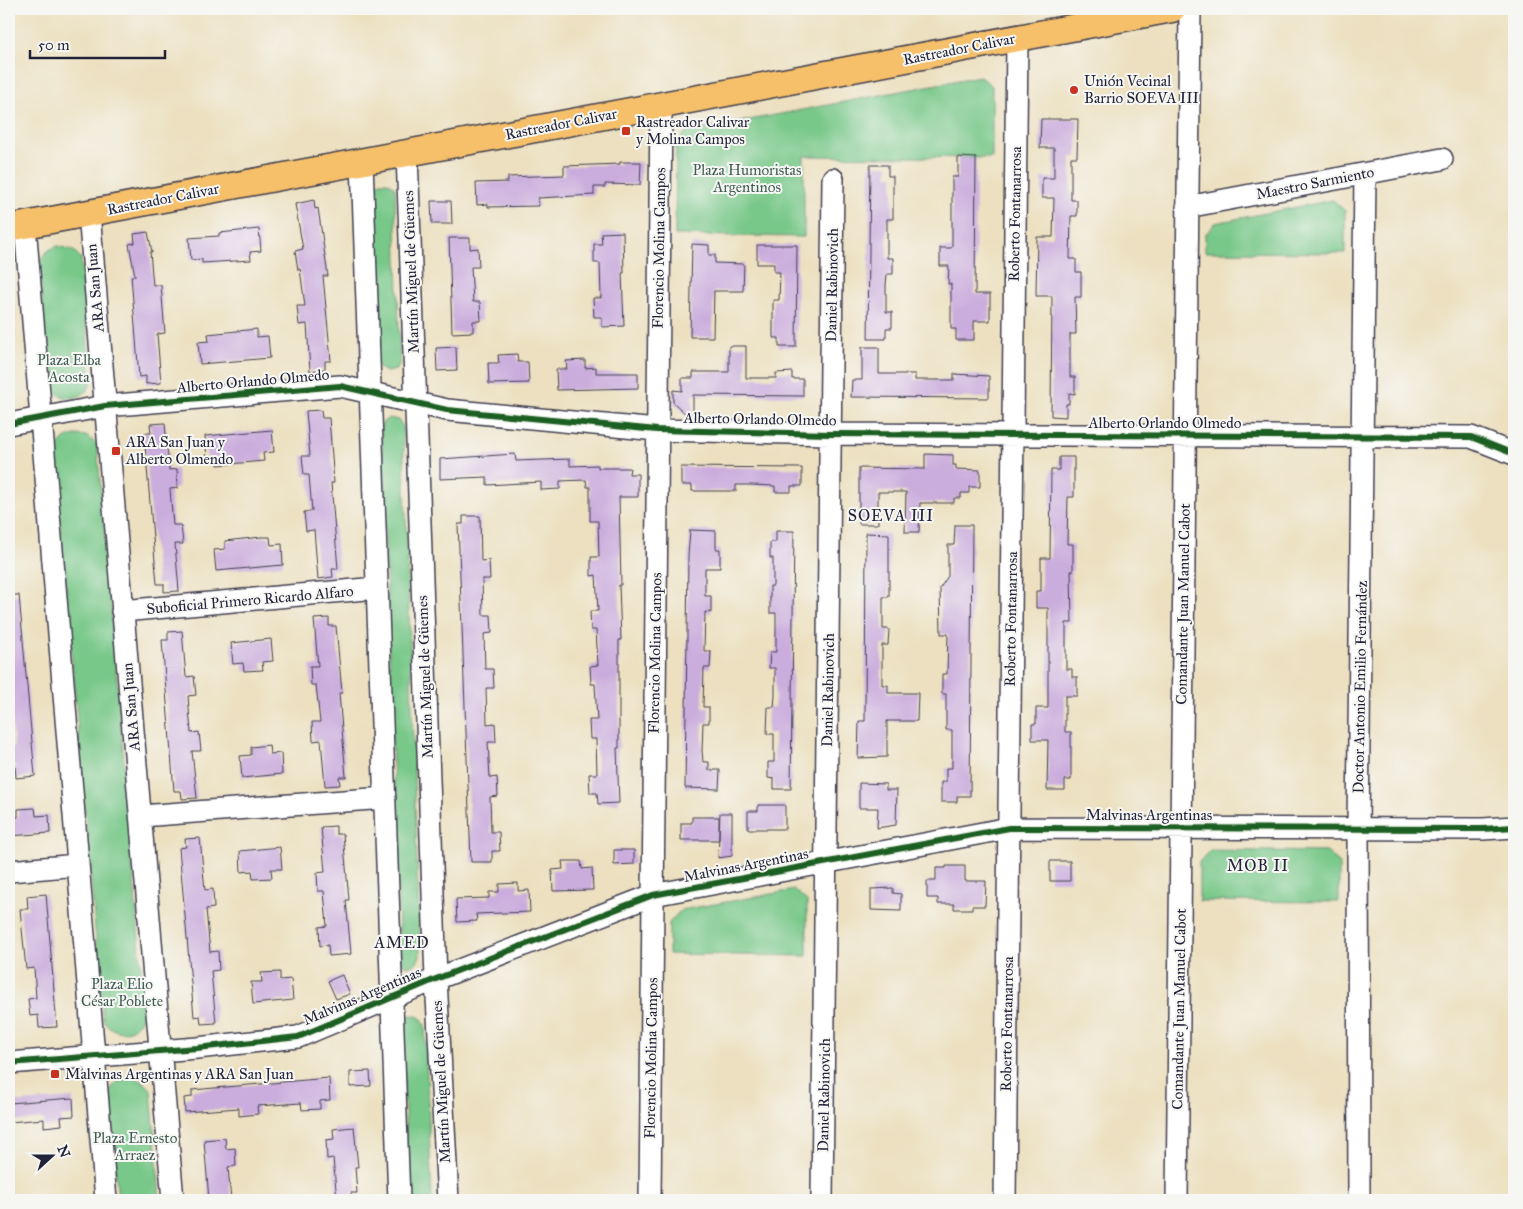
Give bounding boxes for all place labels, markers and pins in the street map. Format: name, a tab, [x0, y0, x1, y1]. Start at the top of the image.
place label: Unión Vecinal Barrio SOEVA III	[1084, 72, 1199, 107]
marker: Unión Vecinal Barrio SOEVA III	[1068, 84, 1080, 96]
place label: Rastreador Calivar y Molina Campos	[636, 113, 750, 148]
marker: Rastreador Calivar y Molina Campos	[620, 125, 632, 137]
place label: ARA San Juan y Alberto Olmendo	[125, 433, 233, 468]
marker: ARA San Juan y Alberto Olmendo	[110, 445, 122, 457]
place label: Malvinas Argentinas y ARA San Juan	[65, 1065, 294, 1084]
marker: Malvinas Argentinas y ARA San Juan	[49, 1068, 61, 1080]

